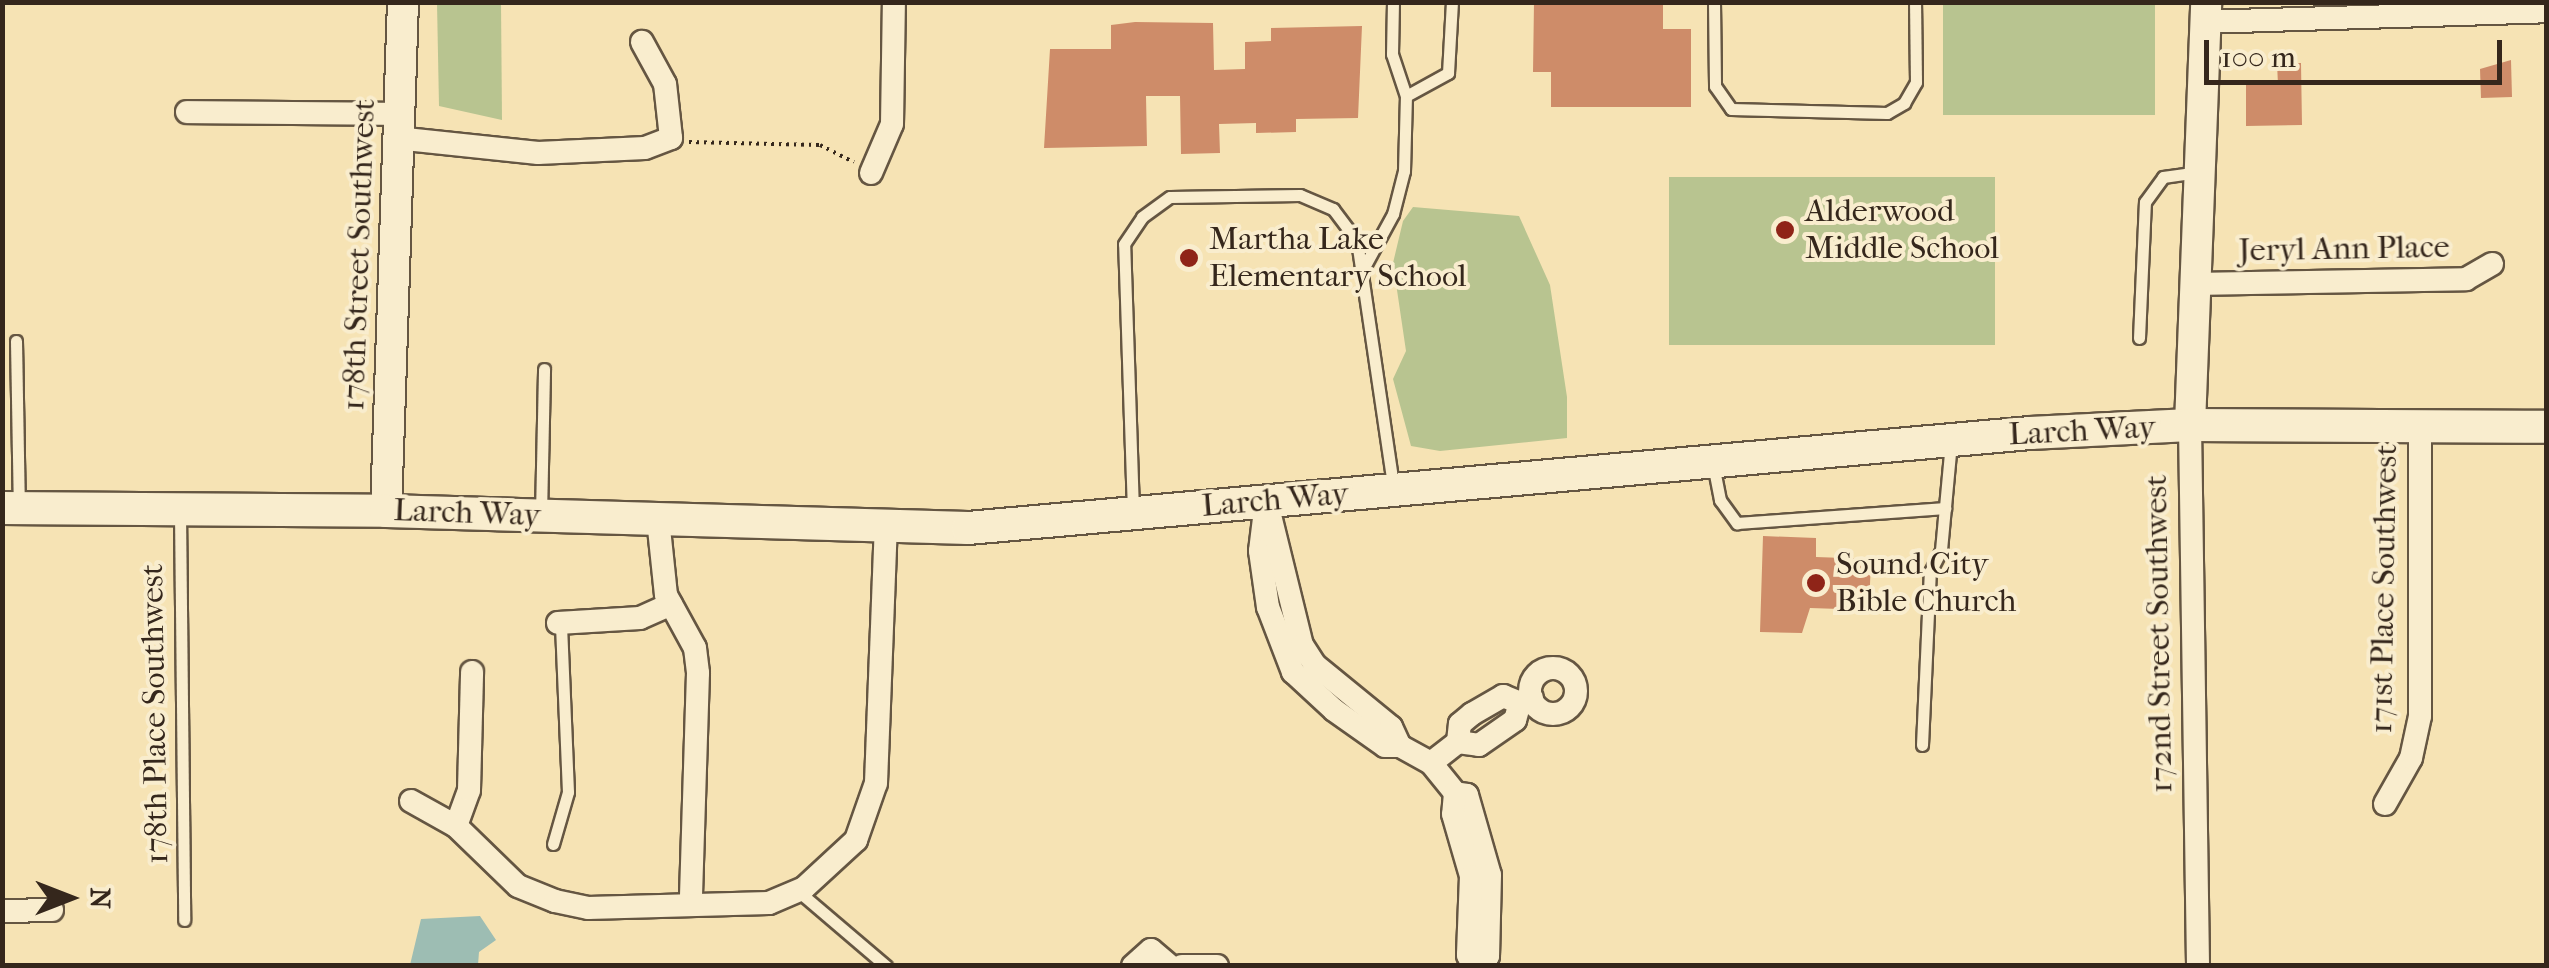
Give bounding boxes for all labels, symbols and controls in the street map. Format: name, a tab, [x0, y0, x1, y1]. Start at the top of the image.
scale bar	[2209, 20, 2506, 82]
text: 100 m	[2221, 40, 2296, 75]
street label: 178th Street Southwest	[334, 98, 384, 412]
place label: Alderwood Middle School	[1805, 193, 1999, 268]
marker: Alderwood Middle School	[1774, 219, 1796, 241]
place label: Martha Lake Elementary School	[1209, 221, 1467, 296]
street label: Jeryl Ann Place	[2238, 228, 2450, 270]
marker: Martha Lake Elementary School	[1178, 247, 1200, 269]
street label: Larch Way	[2008, 408, 2156, 454]
street label: 171st Place Southwest	[2362, 444, 2406, 734]
street label: Larch Way	[1200, 474, 1350, 526]
street label: 172nd Street Southwest	[2137, 474, 2181, 794]
street label: Larch Way	[393, 491, 541, 535]
place label: Sound City Bible Church	[1836, 546, 2016, 621]
street label: 178th Place Southwest	[133, 563, 177, 865]
marker: Sound City Bible Church	[1805, 572, 1827, 594]
north arrow	[20, 848, 120, 948]
text: N	[84, 887, 117, 909]

